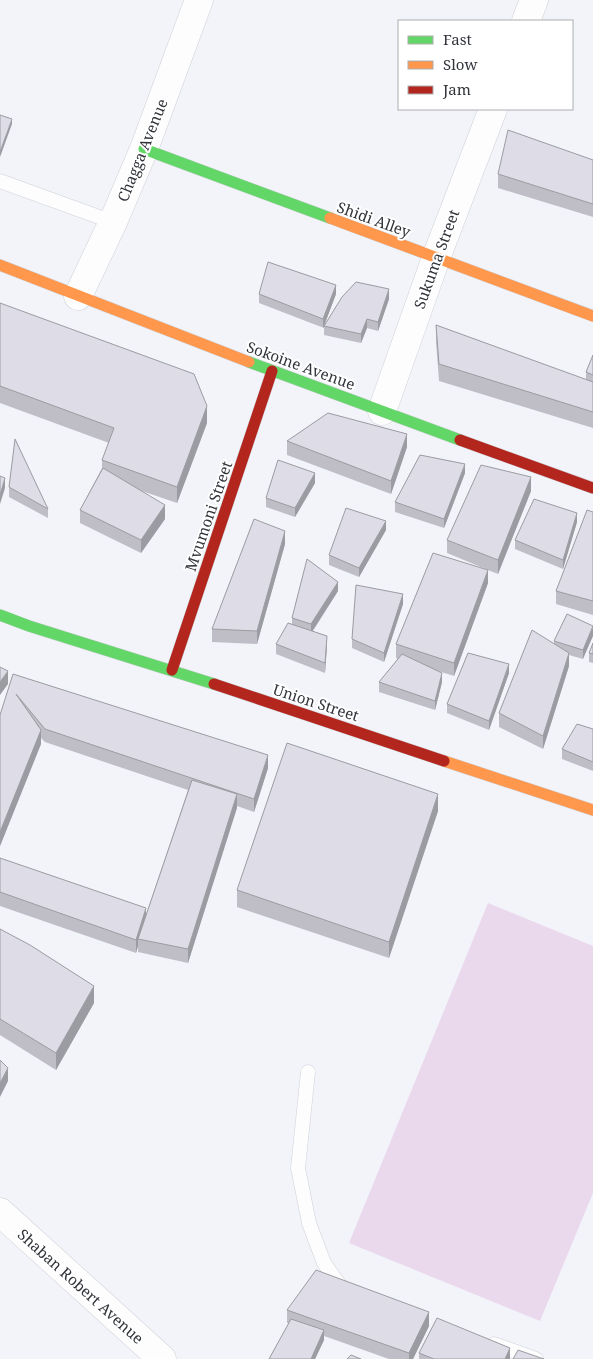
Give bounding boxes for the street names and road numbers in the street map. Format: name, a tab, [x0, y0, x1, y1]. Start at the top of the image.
street label: Chagga Avenue	[112, 96, 172, 204]
street label: Shidi Alley	[335, 196, 414, 242]
street label: Sukuma Street	[409, 207, 463, 311]
street label: Sokoine Avenue	[244, 336, 358, 394]
street label: Mvumoni Street	[180, 458, 236, 574]
street label: Union Street	[270, 679, 362, 725]
street label: Shaban Robert Avenue	[14, 1224, 148, 1348]

